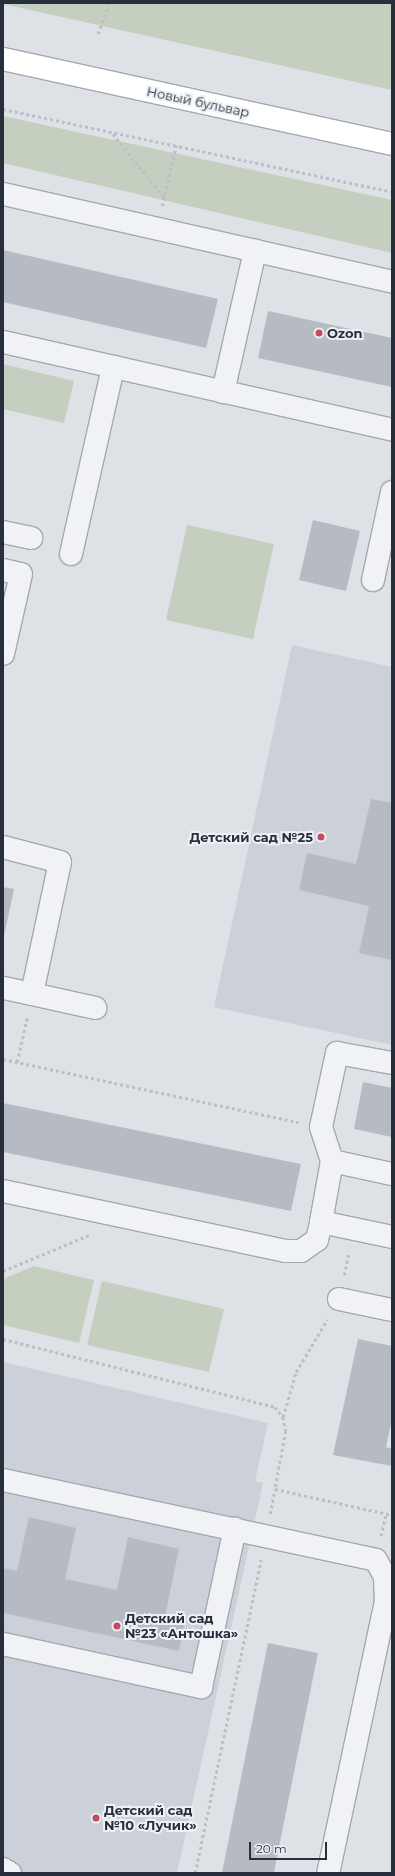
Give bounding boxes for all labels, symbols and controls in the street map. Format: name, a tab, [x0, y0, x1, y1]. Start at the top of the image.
street label: Новый бульвар	[145, 83, 251, 121]
place label: Ozon	[327, 325, 362, 341]
marker: Ozon	[314, 328, 324, 338]
place label: Детский сад №25	[189, 829, 313, 845]
marker: Детский сад №25	[316, 832, 326, 842]
place label: Детский сад №23 «Антошка»	[125, 1611, 238, 1642]
marker: Детский сад №23 «Антошка»	[112, 1621, 122, 1631]
place label: Детский сад №10 «Лучик»	[104, 1803, 197, 1834]
marker: Детский сад №10 «Лучик»	[91, 1813, 101, 1823]
scale bar	[251, 1834, 329, 1860]
text: 20 m	[256, 1841, 287, 1856]

